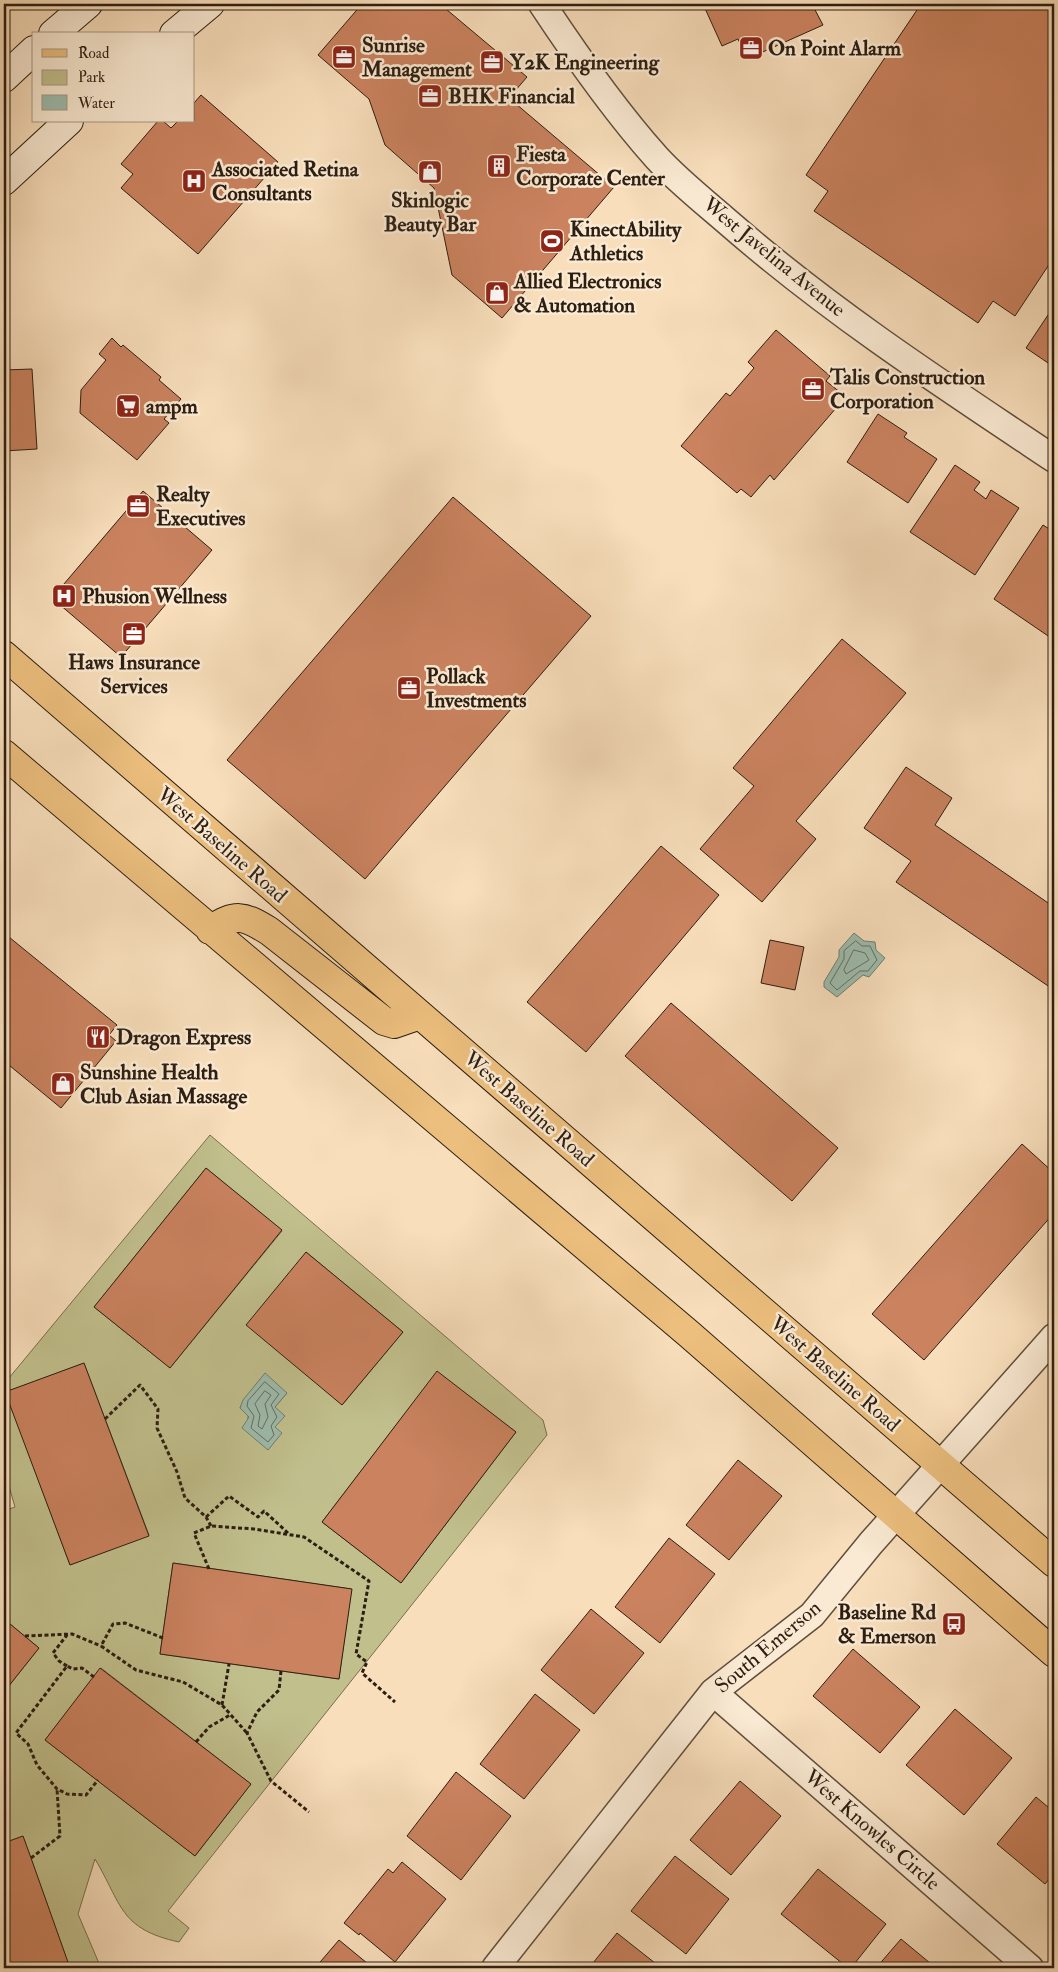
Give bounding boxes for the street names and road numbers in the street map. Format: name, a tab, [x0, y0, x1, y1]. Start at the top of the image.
street label: West Javelina Avenue	[696, 190, 851, 323]
street label: West Baseline Road	[151, 780, 293, 909]
street label: West Baseline Road	[458, 1044, 600, 1173]
street label: West Baseline Road	[764, 1309, 906, 1438]
street label: South Emerson	[709, 1594, 827, 1699]
street label: West Knowles Circle	[798, 1763, 946, 1897]

